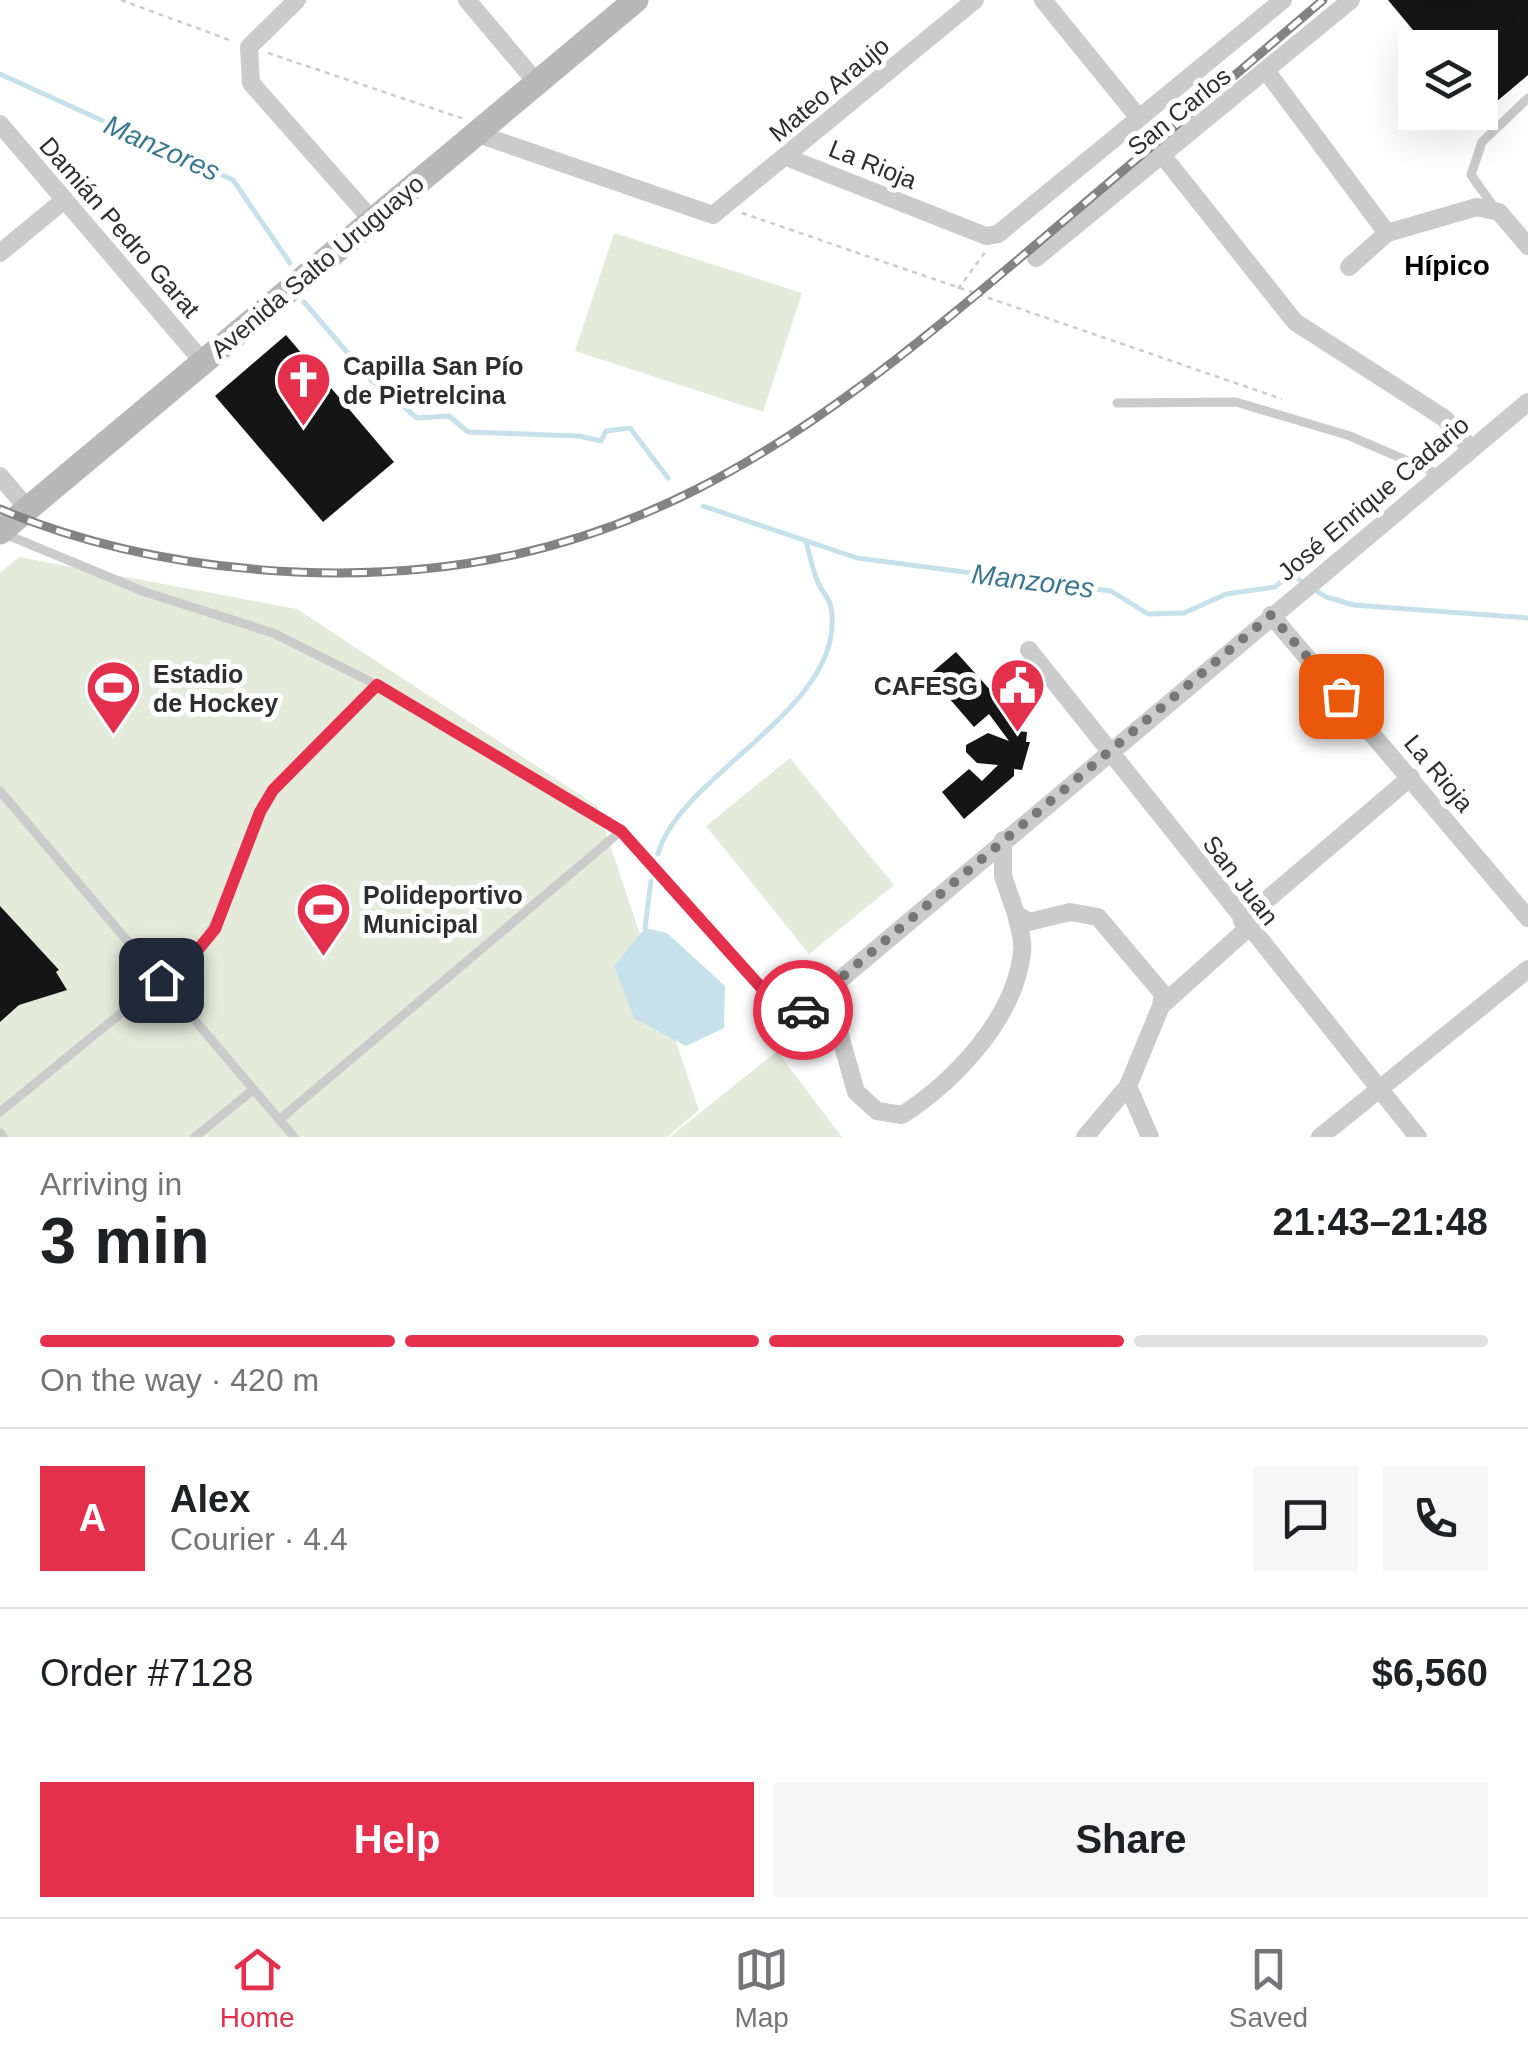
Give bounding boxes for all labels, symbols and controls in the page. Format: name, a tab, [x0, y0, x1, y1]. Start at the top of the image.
map controls	[1398, 30, 1498, 130]
button: layers	[1398, 30, 1498, 130]
street label: Mateo Araujo	[764, 31, 894, 147]
street label: San Carlos	[1122, 61, 1236, 161]
water label: Manzores	[100, 109, 224, 187]
street label: Damián Pedro Garat	[34, 131, 206, 323]
street label: La Rioja	[825, 134, 921, 194]
street label: Avenida Salto Uruguayo	[205, 169, 429, 363]
district label: Hípico	[1404, 250, 1490, 281]
church icon: Capilla San Pío de Pietrelcina	[274, 350, 334, 429]
place label: Capilla San Pío de Pietrelcina	[343, 352, 524, 409]
street label: José Enrique Cadario	[1272, 410, 1474, 586]
water label: Manzores	[970, 558, 1096, 604]
pin	[1299, 654, 1384, 739]
public building icon: CAFESG	[987, 656, 1047, 735]
sports icon: Estadio de Hockey	[84, 658, 144, 737]
place label: Estadio de Hockey	[153, 660, 278, 717]
icon: bag	[1314, 669, 1369, 724]
place label: CAFESG	[874, 672, 978, 700]
street label: La Rioja	[1399, 729, 1479, 817]
street label: San Juan	[1197, 830, 1285, 930]
sports icon: Polideportivo Municipal	[294, 879, 354, 958]
place label: Polideportivo Municipal	[363, 881, 523, 938]
pin	[119, 938, 204, 1023]
icon: home	[134, 953, 189, 1008]
courier	[753, 960, 853, 1060]
icon: car	[776, 983, 831, 1038]
text: Arriving in	[40, 1166, 182, 1202]
text: 21:43–21:48	[1272, 1201, 1488, 1243]
text: 3 min	[40, 1204, 210, 1277]
text: On the way · 420 m	[40, 1362, 319, 1398]
button: chat	[1253, 1466, 1358, 1571]
button: phone	[1383, 1466, 1488, 1571]
text: Alex	[170, 1478, 250, 1520]
text: A	[79, 1497, 106, 1539]
text: Courier · 4.4	[170, 1521, 348, 1557]
text: Order #7128	[40, 1652, 253, 1694]
text: $6,560	[1372, 1652, 1488, 1694]
button: Help	[40, 1782, 754, 1897]
button: Share	[774, 1782, 1488, 1897]
tab: Home	[220, 1942, 295, 2034]
tab: Map	[734, 1942, 789, 2034]
tab: Saved	[1229, 1942, 1308, 2034]

